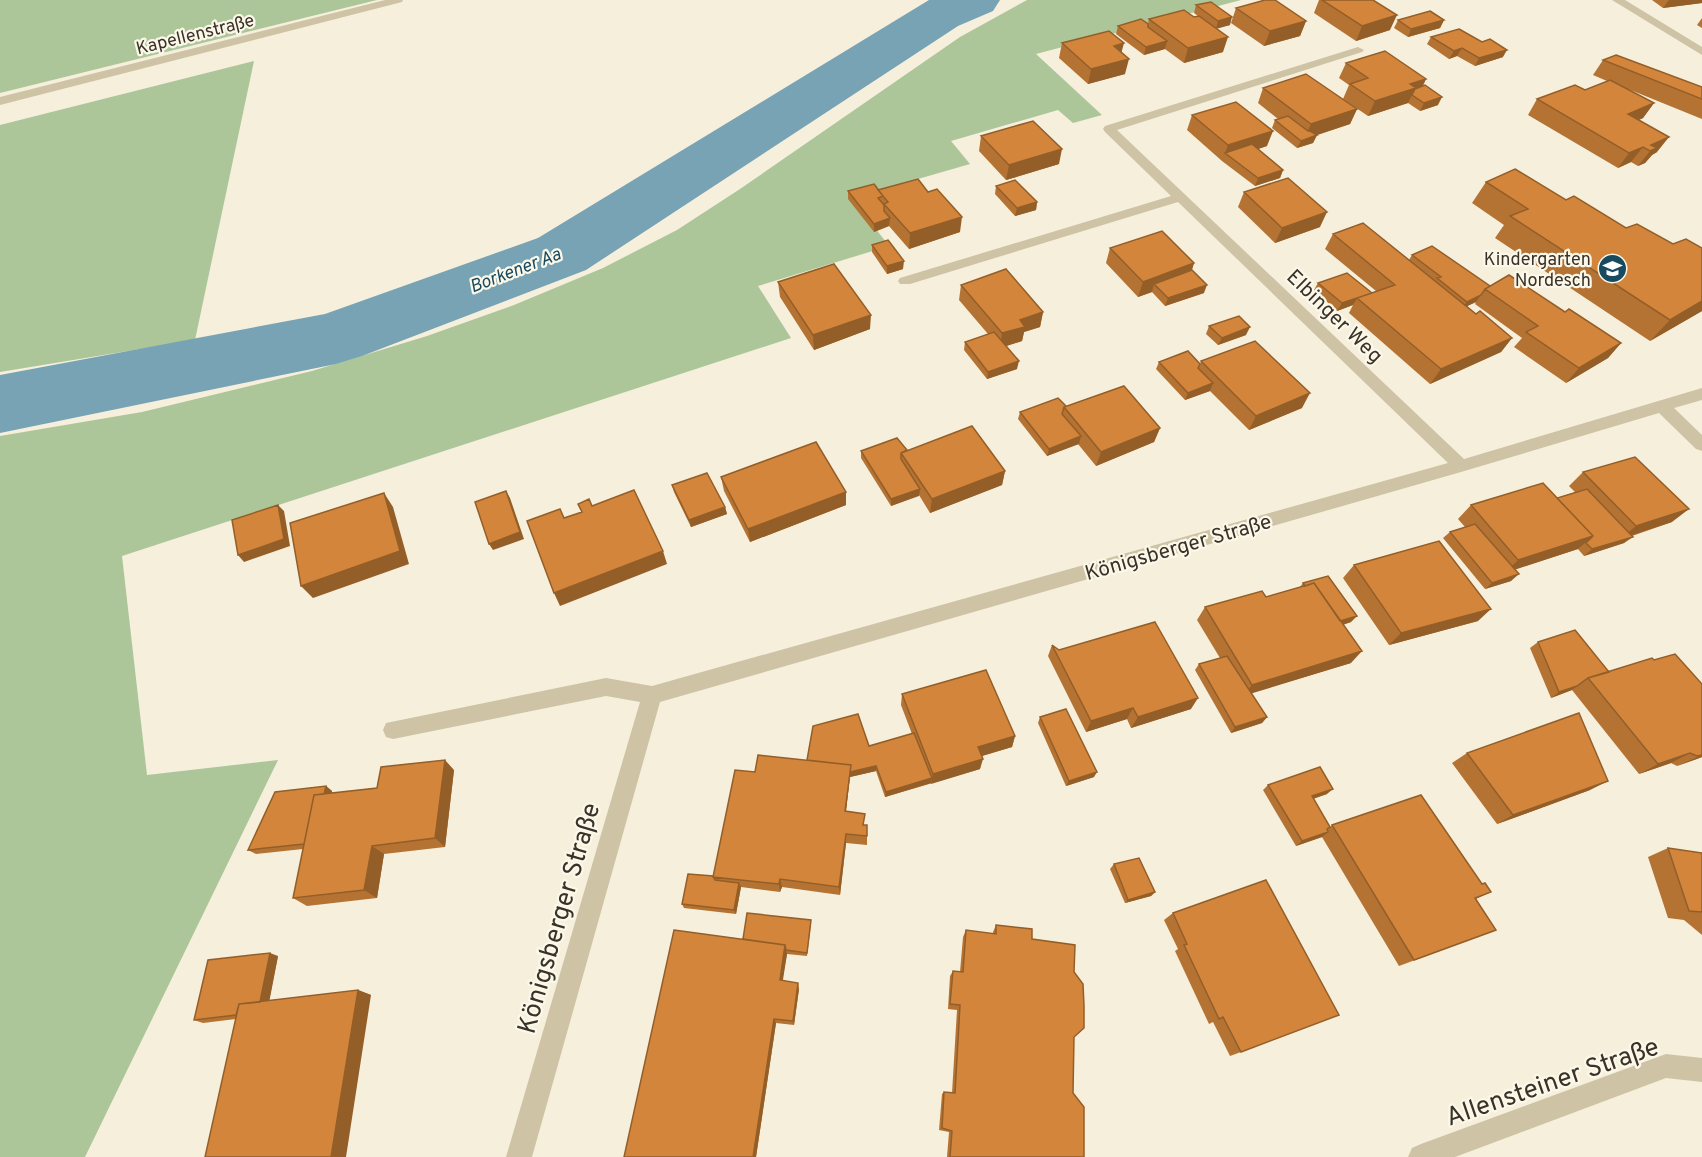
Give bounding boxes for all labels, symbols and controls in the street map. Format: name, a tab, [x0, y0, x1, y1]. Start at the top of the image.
street label: Kapellenstraße	[134, 10, 257, 61]
water label: Borkener Aa	[467, 243, 565, 299]
place label: Kindergarten Nordesch	[1484, 249, 1591, 293]
school or university icon: Kindergarten Nordesch	[1596, 253, 1628, 285]
street label: Elbinger Weg	[1280, 264, 1388, 370]
street label: Königsberger Straße	[1082, 509, 1275, 588]
street label: Königsberger Straße	[512, 799, 609, 1038]
street label: Allensteiner Straße	[1442, 1031, 1664, 1135]

